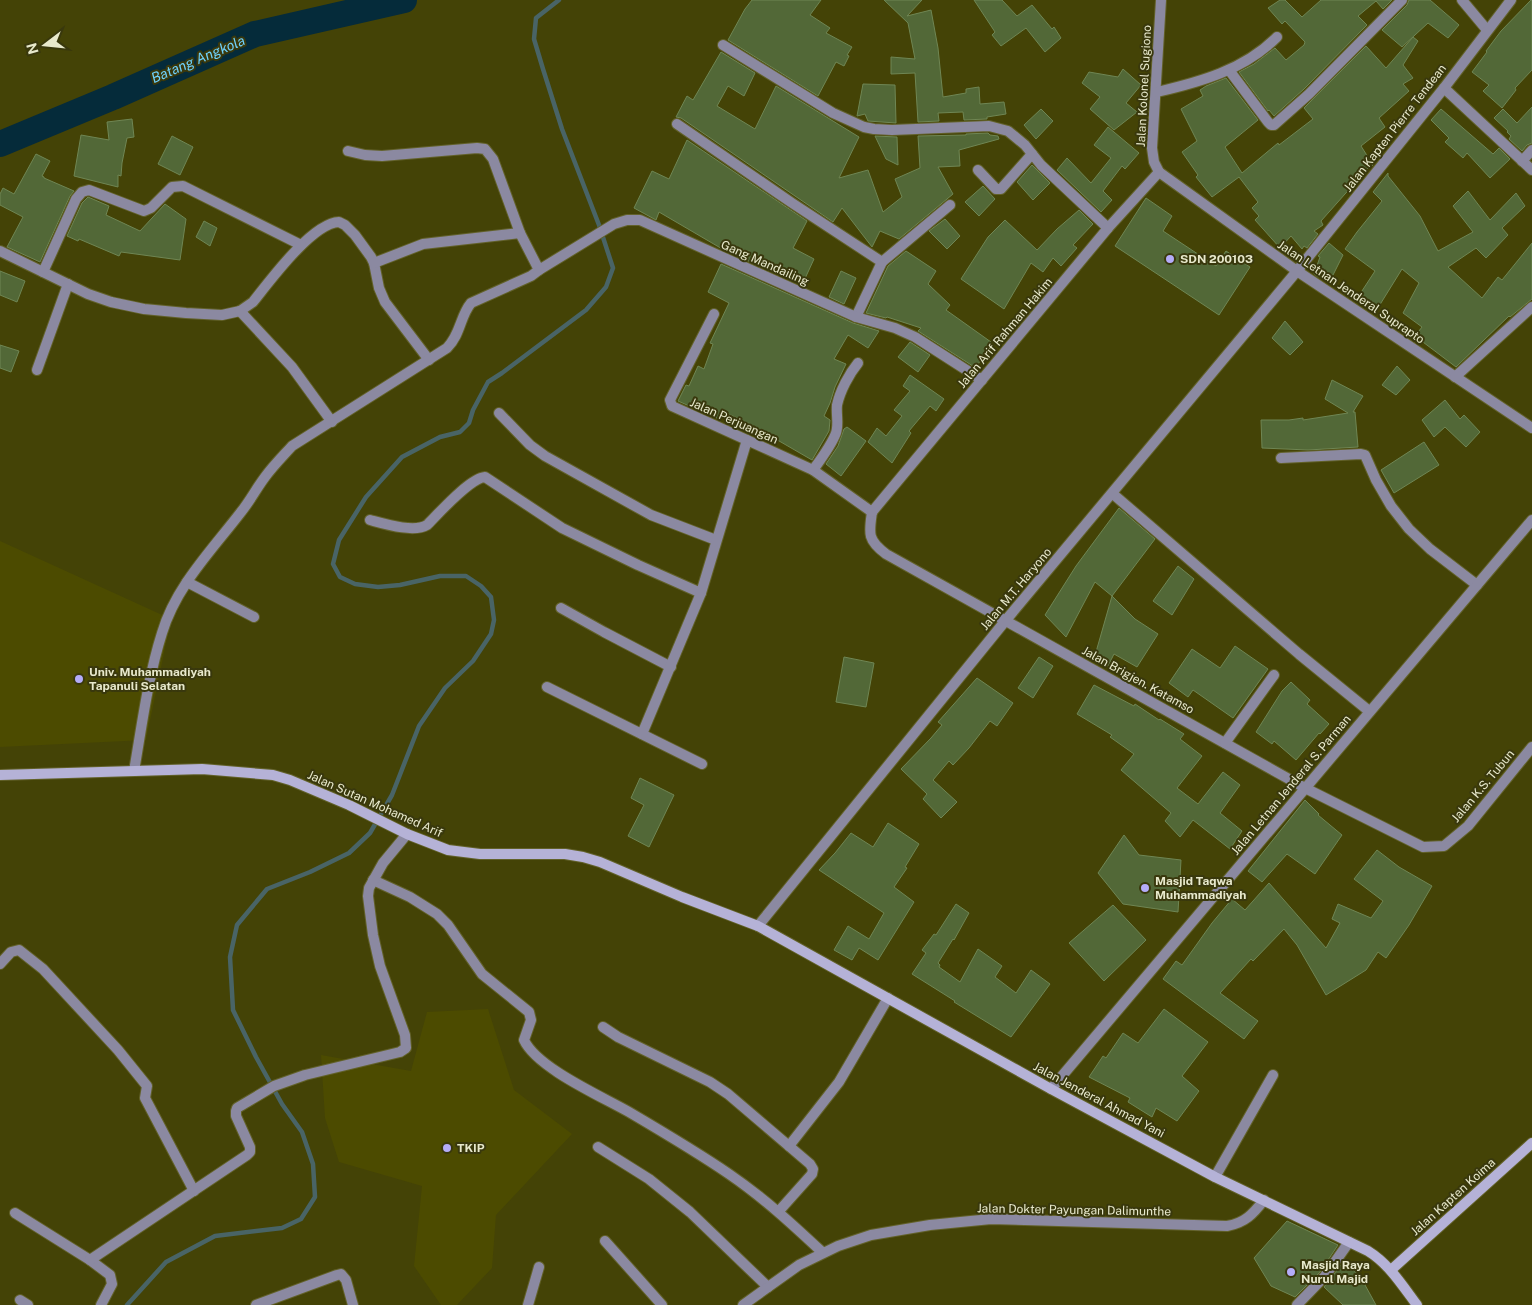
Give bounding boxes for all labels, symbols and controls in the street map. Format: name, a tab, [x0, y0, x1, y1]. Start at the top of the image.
north arrow	[20, 20, 70, 70]
street label: Jalan Kolonel Sugiono	[1134, 24, 1154, 147]
water label: Batang Angkola	[149, 32, 247, 86]
text: N	[23, 41, 42, 56]
street label: Jalan Kapten Pierre Tendean	[1341, 61, 1449, 195]
street label: Gang Mandailing	[719, 237, 811, 289]
street label: Jalan Letnan Jenderal Suprapto	[1275, 238, 1427, 347]
place label: SDN 200103	[1180, 252, 1253, 266]
marker: SDN 200103	[1164, 253, 1176, 265]
street label: Jalan Arif Rahman Hakim	[955, 275, 1055, 391]
street label: Jalan Perjuangan	[688, 395, 780, 447]
street label: Jalan M.T. Haryono	[977, 545, 1055, 633]
street label: Jalan Brigjen. Katamso	[1079, 643, 1197, 717]
place label: Univ. Muhammadiyah Tapanuli Selatan	[89, 665, 211, 693]
marker: Univ. Muhammadiyah Tapanuli Selatan	[73, 673, 85, 685]
street label: Jalan Letnan Jenderal S. Parman	[1228, 712, 1354, 858]
street label: Jalan K.S. Tubun	[1449, 747, 1517, 825]
street label: Jalan Sutan Mohamed Arif	[305, 768, 445, 840]
place label: Masjid Taqwa Muhammadiyah	[1155, 874, 1246, 902]
marker: Masjid Taqwa Muhammadiyah	[1139, 882, 1151, 894]
street label: Jalan Jenderal Ahmad Yani	[1031, 1059, 1167, 1141]
place label: TKIP	[457, 1141, 485, 1155]
marker: TKIP	[441, 1142, 453, 1154]
street label: Jalan Kapten Koima	[1408, 1155, 1498, 1239]
street label: Jalan Dokter Payungan Dalimunthe	[977, 1201, 1171, 1219]
place label: Masjid Raya Nurul Majid	[1301, 1258, 1370, 1286]
marker: Masjid Raya Nurul Majid	[1285, 1266, 1297, 1278]

